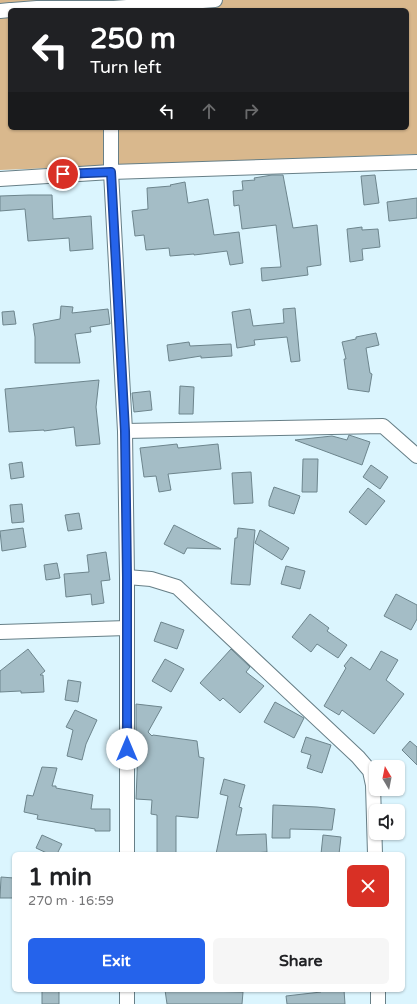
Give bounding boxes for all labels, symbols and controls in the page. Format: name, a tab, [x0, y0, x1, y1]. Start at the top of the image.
text: 250 m	[90, 22, 176, 56]
icon: left	[24, 24, 76, 76]
text: Turn left	[90, 56, 162, 78]
icon: left	[156, 100, 178, 122]
icon: ahead	[198, 100, 220, 122]
icon: right	[240, 100, 262, 122]
pin	[46, 157, 80, 191]
icon: arrive	[52, 163, 74, 185]
position arrow	[106, 728, 148, 770]
north arrow	[369, 760, 405, 796]
map controls	[369, 760, 405, 840]
button: sound	[369, 804, 405, 840]
text: 1 min	[28, 863, 92, 892]
button: close	[347, 865, 389, 907]
text: 270 m · 16:59	[28, 893, 114, 909]
button: Exit	[28, 938, 205, 984]
button: Share	[213, 938, 389, 984]

